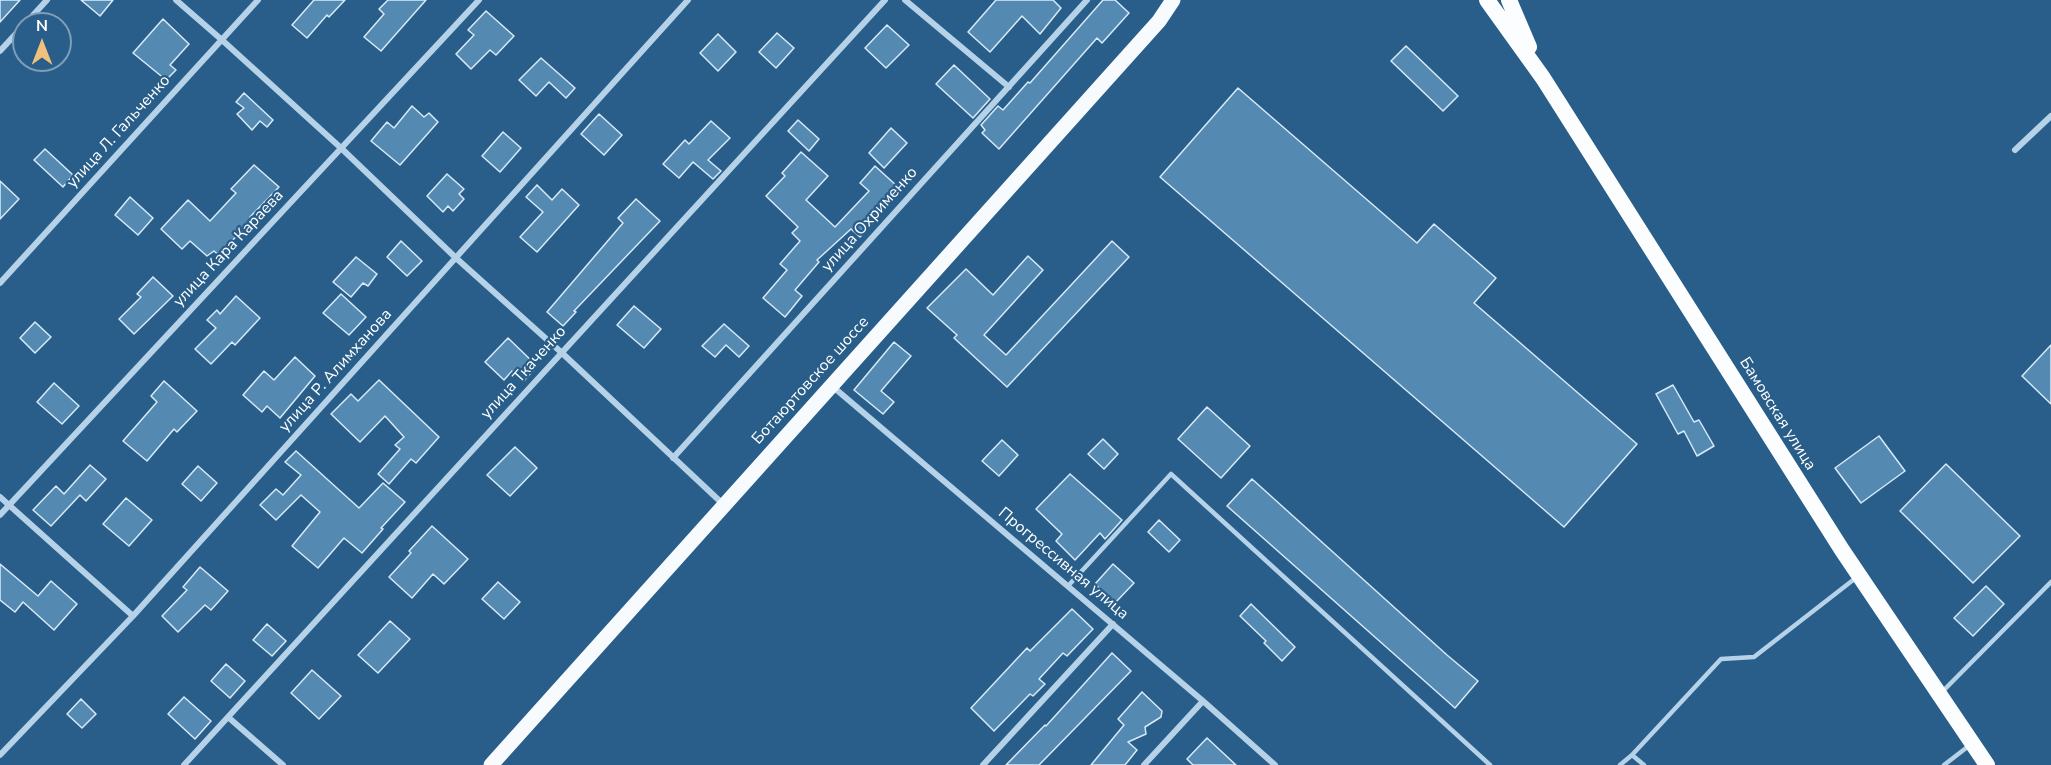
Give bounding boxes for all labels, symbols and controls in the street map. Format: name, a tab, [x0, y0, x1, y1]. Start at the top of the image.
north arrow	[12, 12, 72, 72]
text: N	[36, 15, 48, 37]
street label: улица Л. Гальченко	[63, 71, 175, 193]
street label: улица Охрименко	[818, 164, 922, 276]
street label: улица Кара Караева	[170, 187, 288, 311]
street label: улица Р. Алимханова	[276, 305, 396, 437]
street label: Ботаюртовское шоссе	[748, 313, 874, 449]
street label: улица Ткаченко	[477, 323, 571, 423]
street label: Бамовская улица	[1735, 354, 1819, 474]
street label: Прогрессивная улица	[994, 504, 1132, 624]

